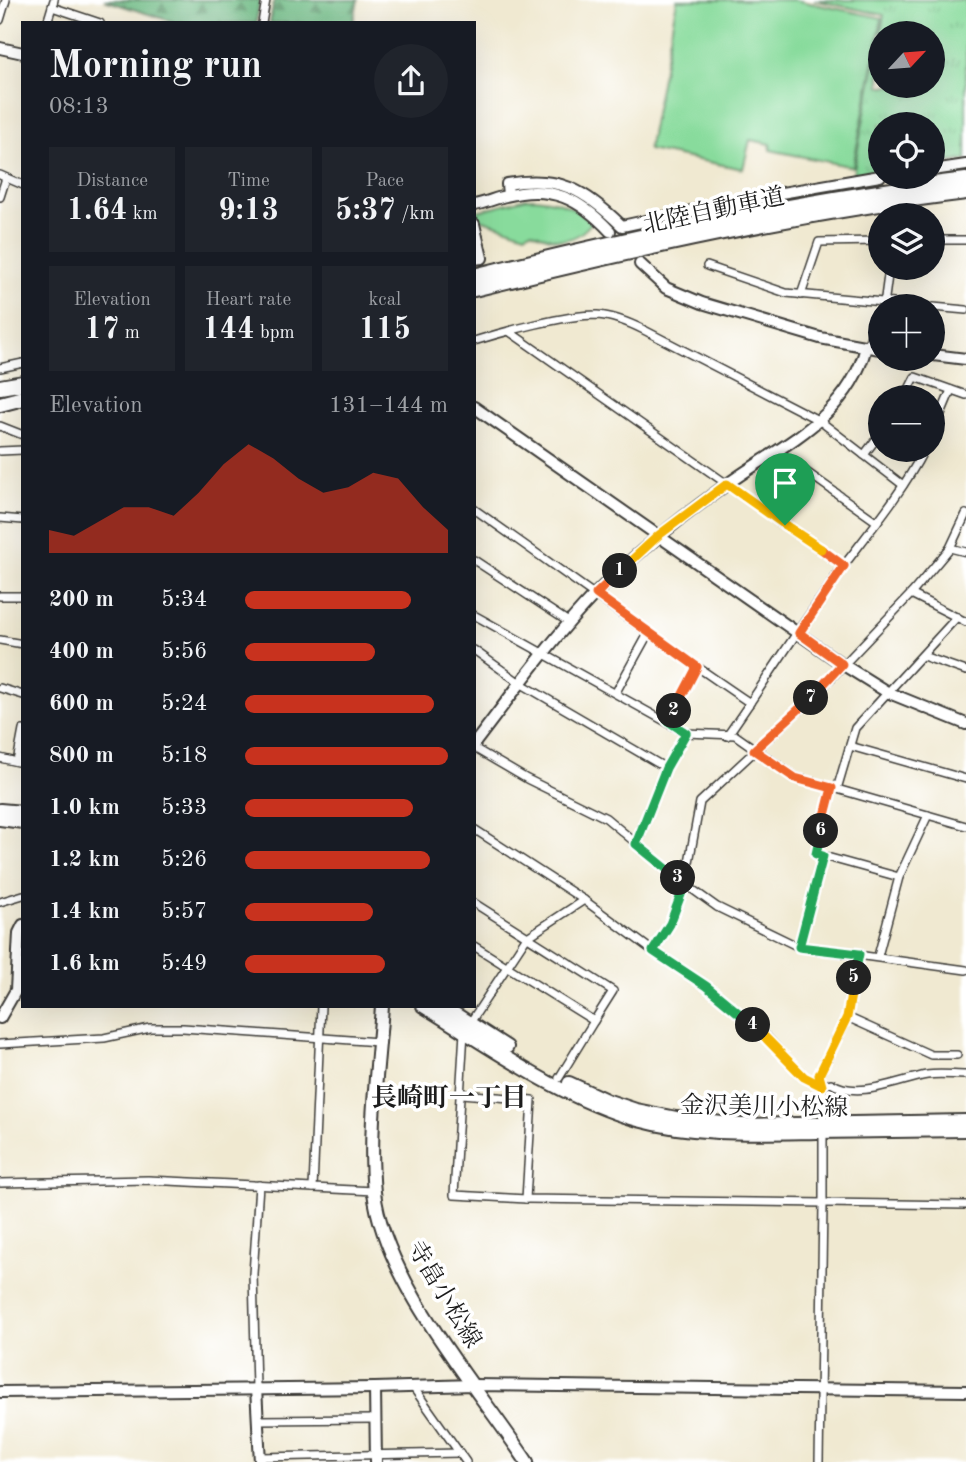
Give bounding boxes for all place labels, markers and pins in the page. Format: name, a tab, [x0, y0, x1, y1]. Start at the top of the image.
pin	[755, 453, 815, 525]
pin: 1	[602, 554, 638, 588]
pin: 7	[794, 680, 828, 716]
pin: 2	[656, 694, 692, 728]
pin: 6	[804, 814, 838, 848]
pin: 3	[660, 860, 696, 896]
pin: 5	[836, 960, 872, 996]
pin: 4	[736, 1007, 770, 1042]

